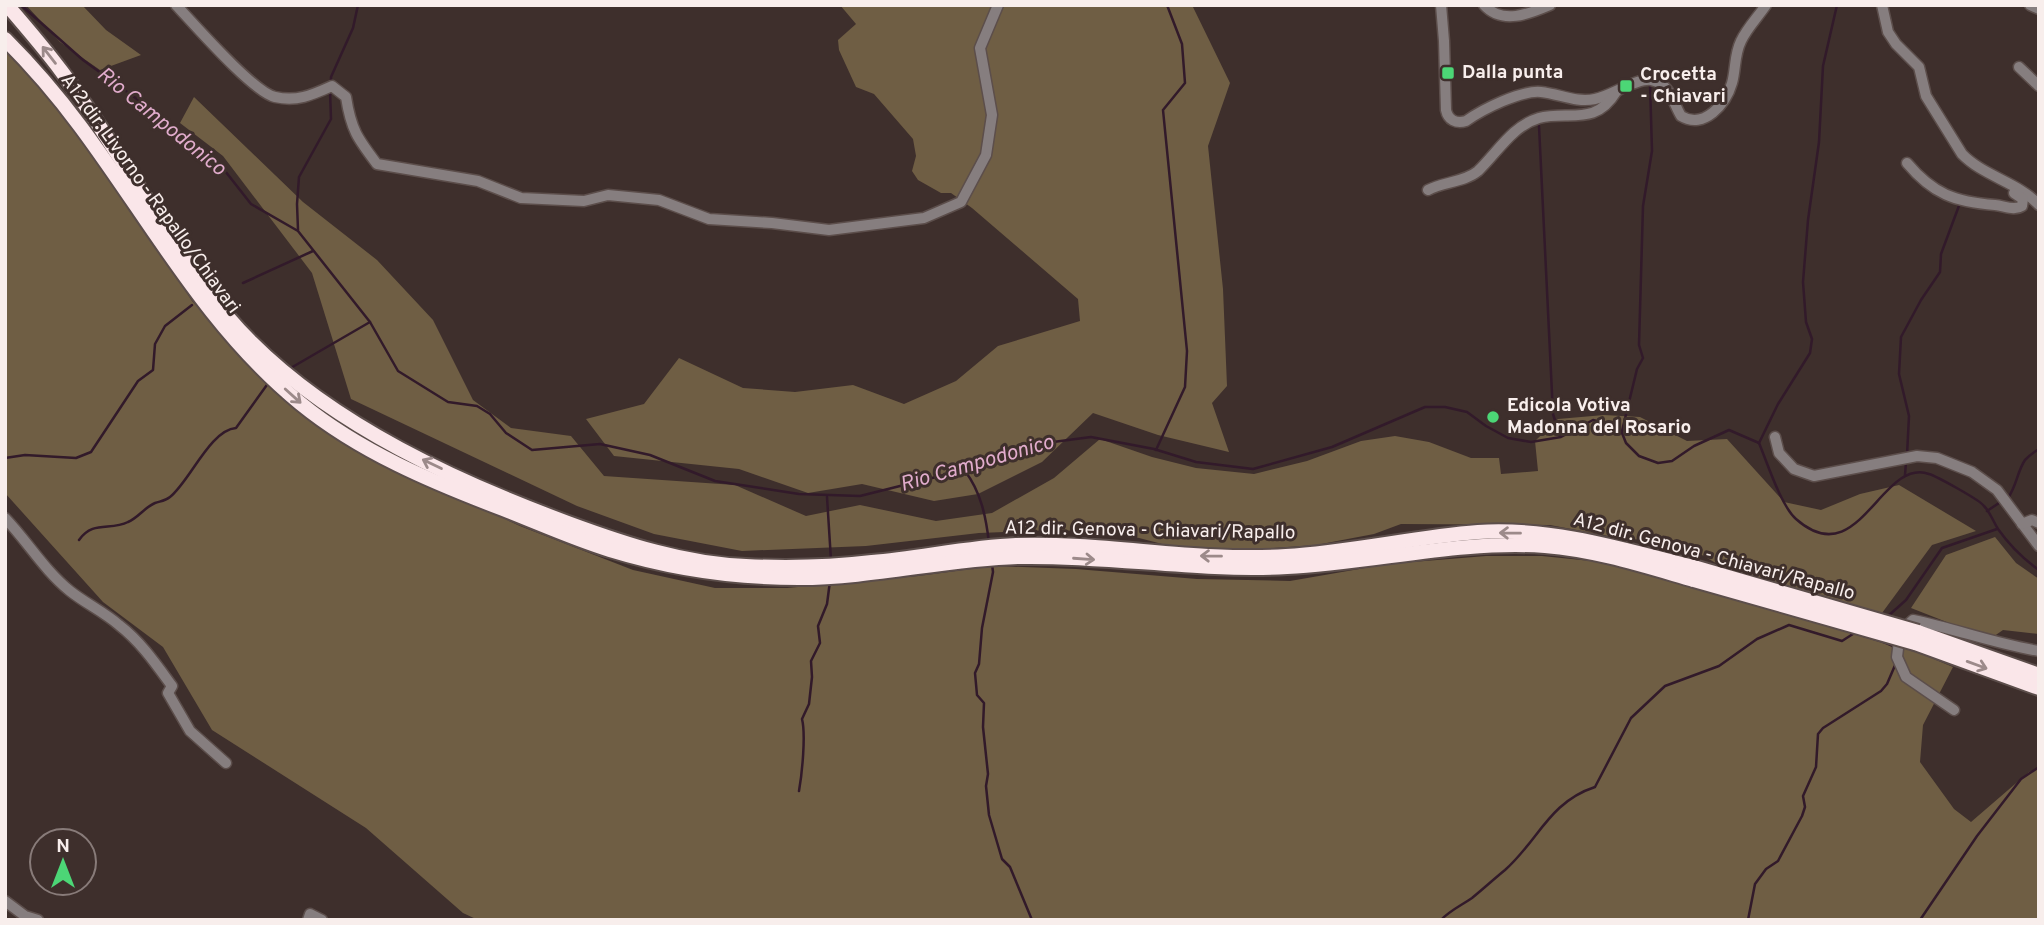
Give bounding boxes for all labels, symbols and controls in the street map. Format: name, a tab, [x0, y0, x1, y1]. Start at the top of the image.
one-way arrow	[41, 47, 56, 65]
place label: Dalla punta	[1462, 61, 1563, 85]
water label: Rio Campodonico	[91, 62, 232, 183]
place label: Crocetta - Chiavari	[1640, 63, 1726, 109]
marker: Dalla punta	[1440, 65, 1456, 81]
street label: A12 dir. Livorno - Rapallo/Chiavari	[55, 69, 245, 319]
marker: Crocetta - Chiavari	[1618, 78, 1634, 94]
one-way arrow	[284, 388, 302, 404]
place label: Edicola Votiva Madonna del Rosario	[1507, 394, 1691, 440]
marker: Edicola Votiva Madonna del Rosario	[1485, 409, 1501, 425]
water label: Rio Campodonico	[897, 429, 1058, 499]
one-way arrow	[422, 456, 443, 470]
street label: A12 dir. Genova - Chiavari/Rapallo	[1570, 508, 1858, 606]
street label: A12 dir. Genova - Chiavari/Rapallo	[1004, 516, 1296, 546]
one-way arrow	[1499, 526, 1522, 540]
one-way arrow	[1200, 549, 1223, 563]
one-way arrow	[1073, 553, 1096, 566]
one-way arrow	[1965, 660, 1987, 673]
north arrow	[28, 827, 98, 897]
text: N	[56, 835, 70, 859]

